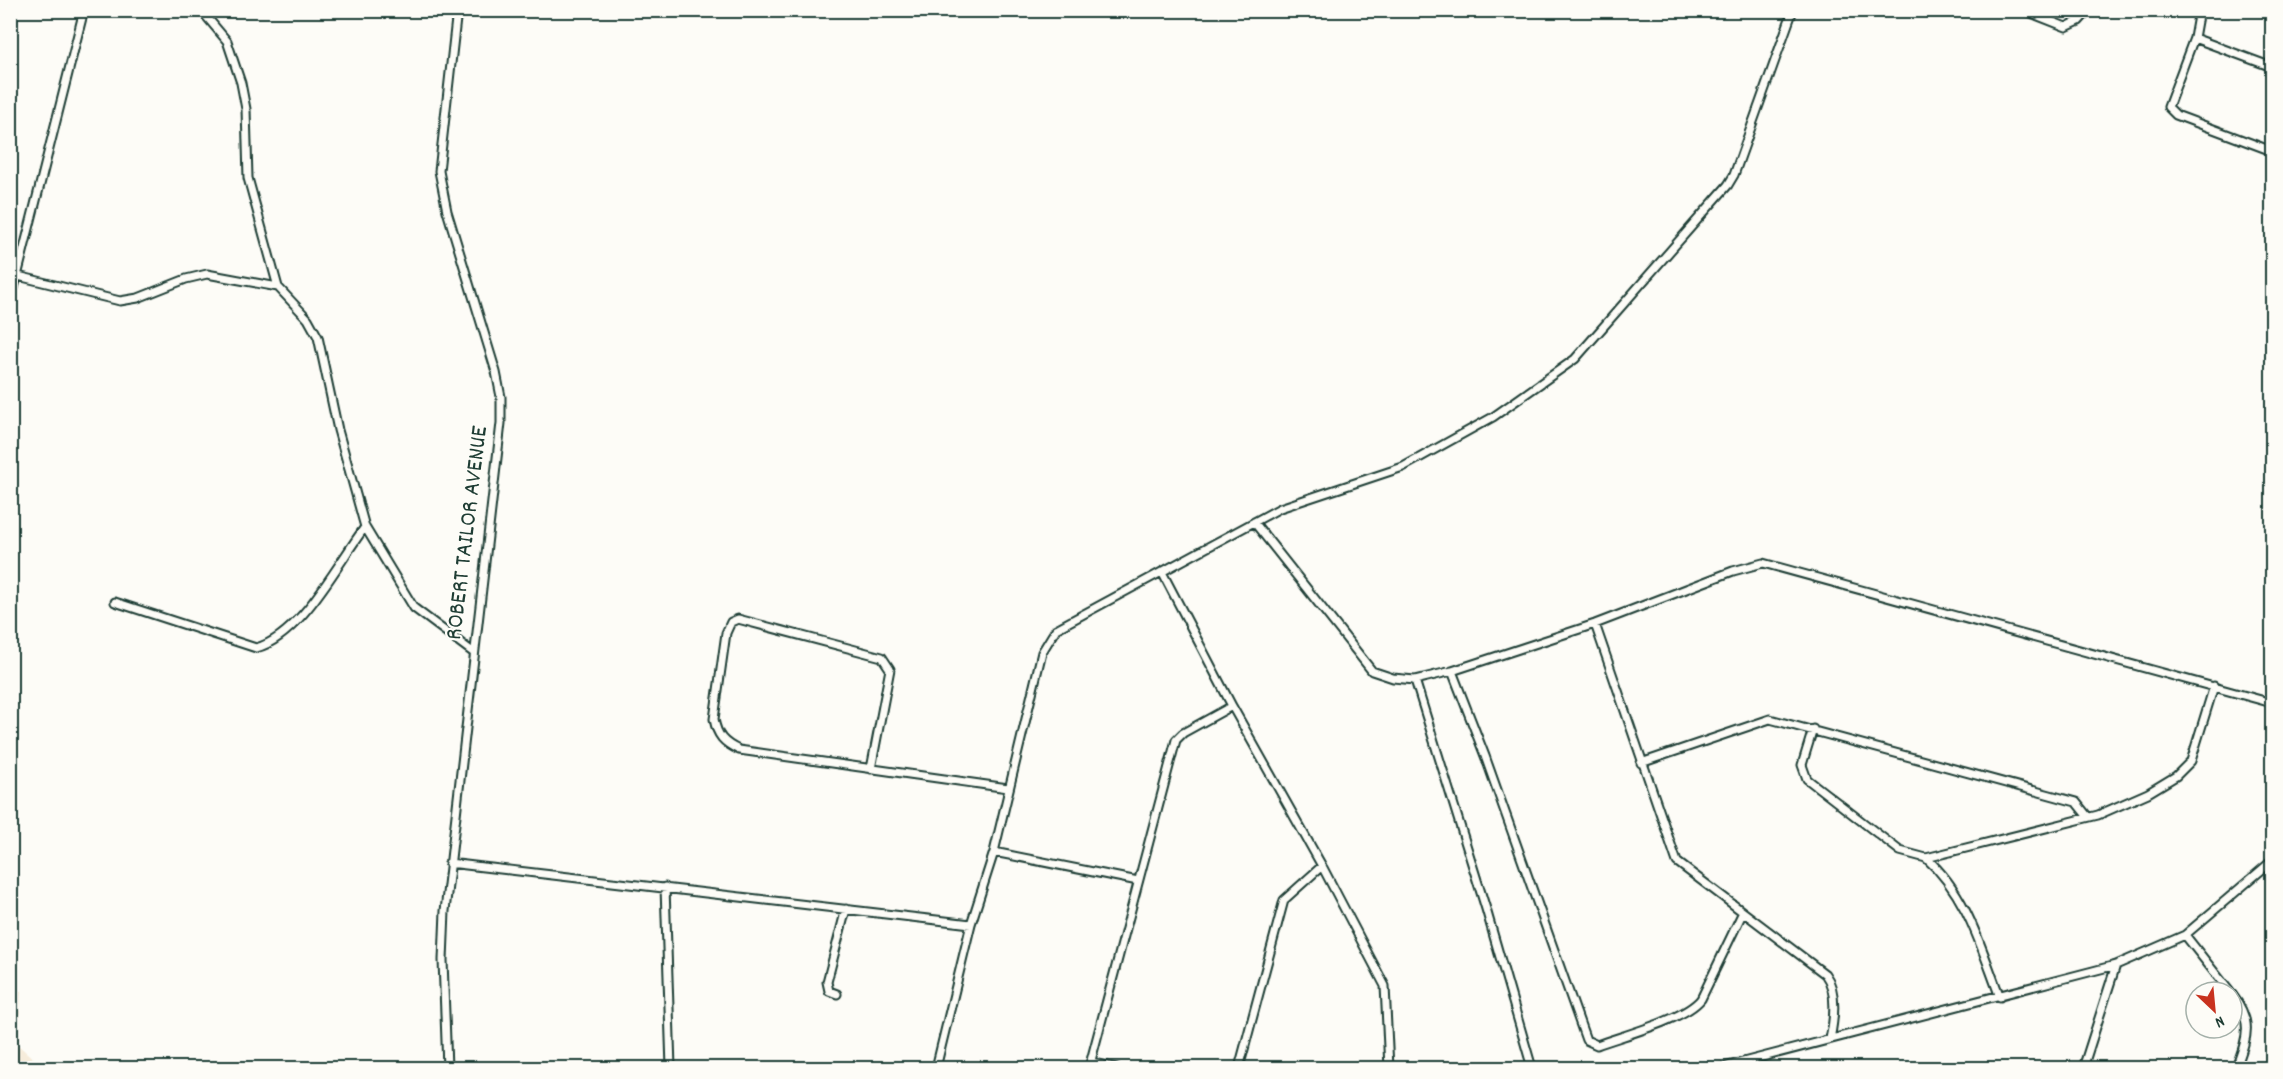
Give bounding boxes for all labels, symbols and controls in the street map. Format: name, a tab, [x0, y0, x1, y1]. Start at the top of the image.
street label: ROBERT TAILOR AVENUE	[438, 424, 498, 642]
north arrow	[2184, 980, 2244, 1040]
text: N	[2211, 1009, 2228, 1033]

